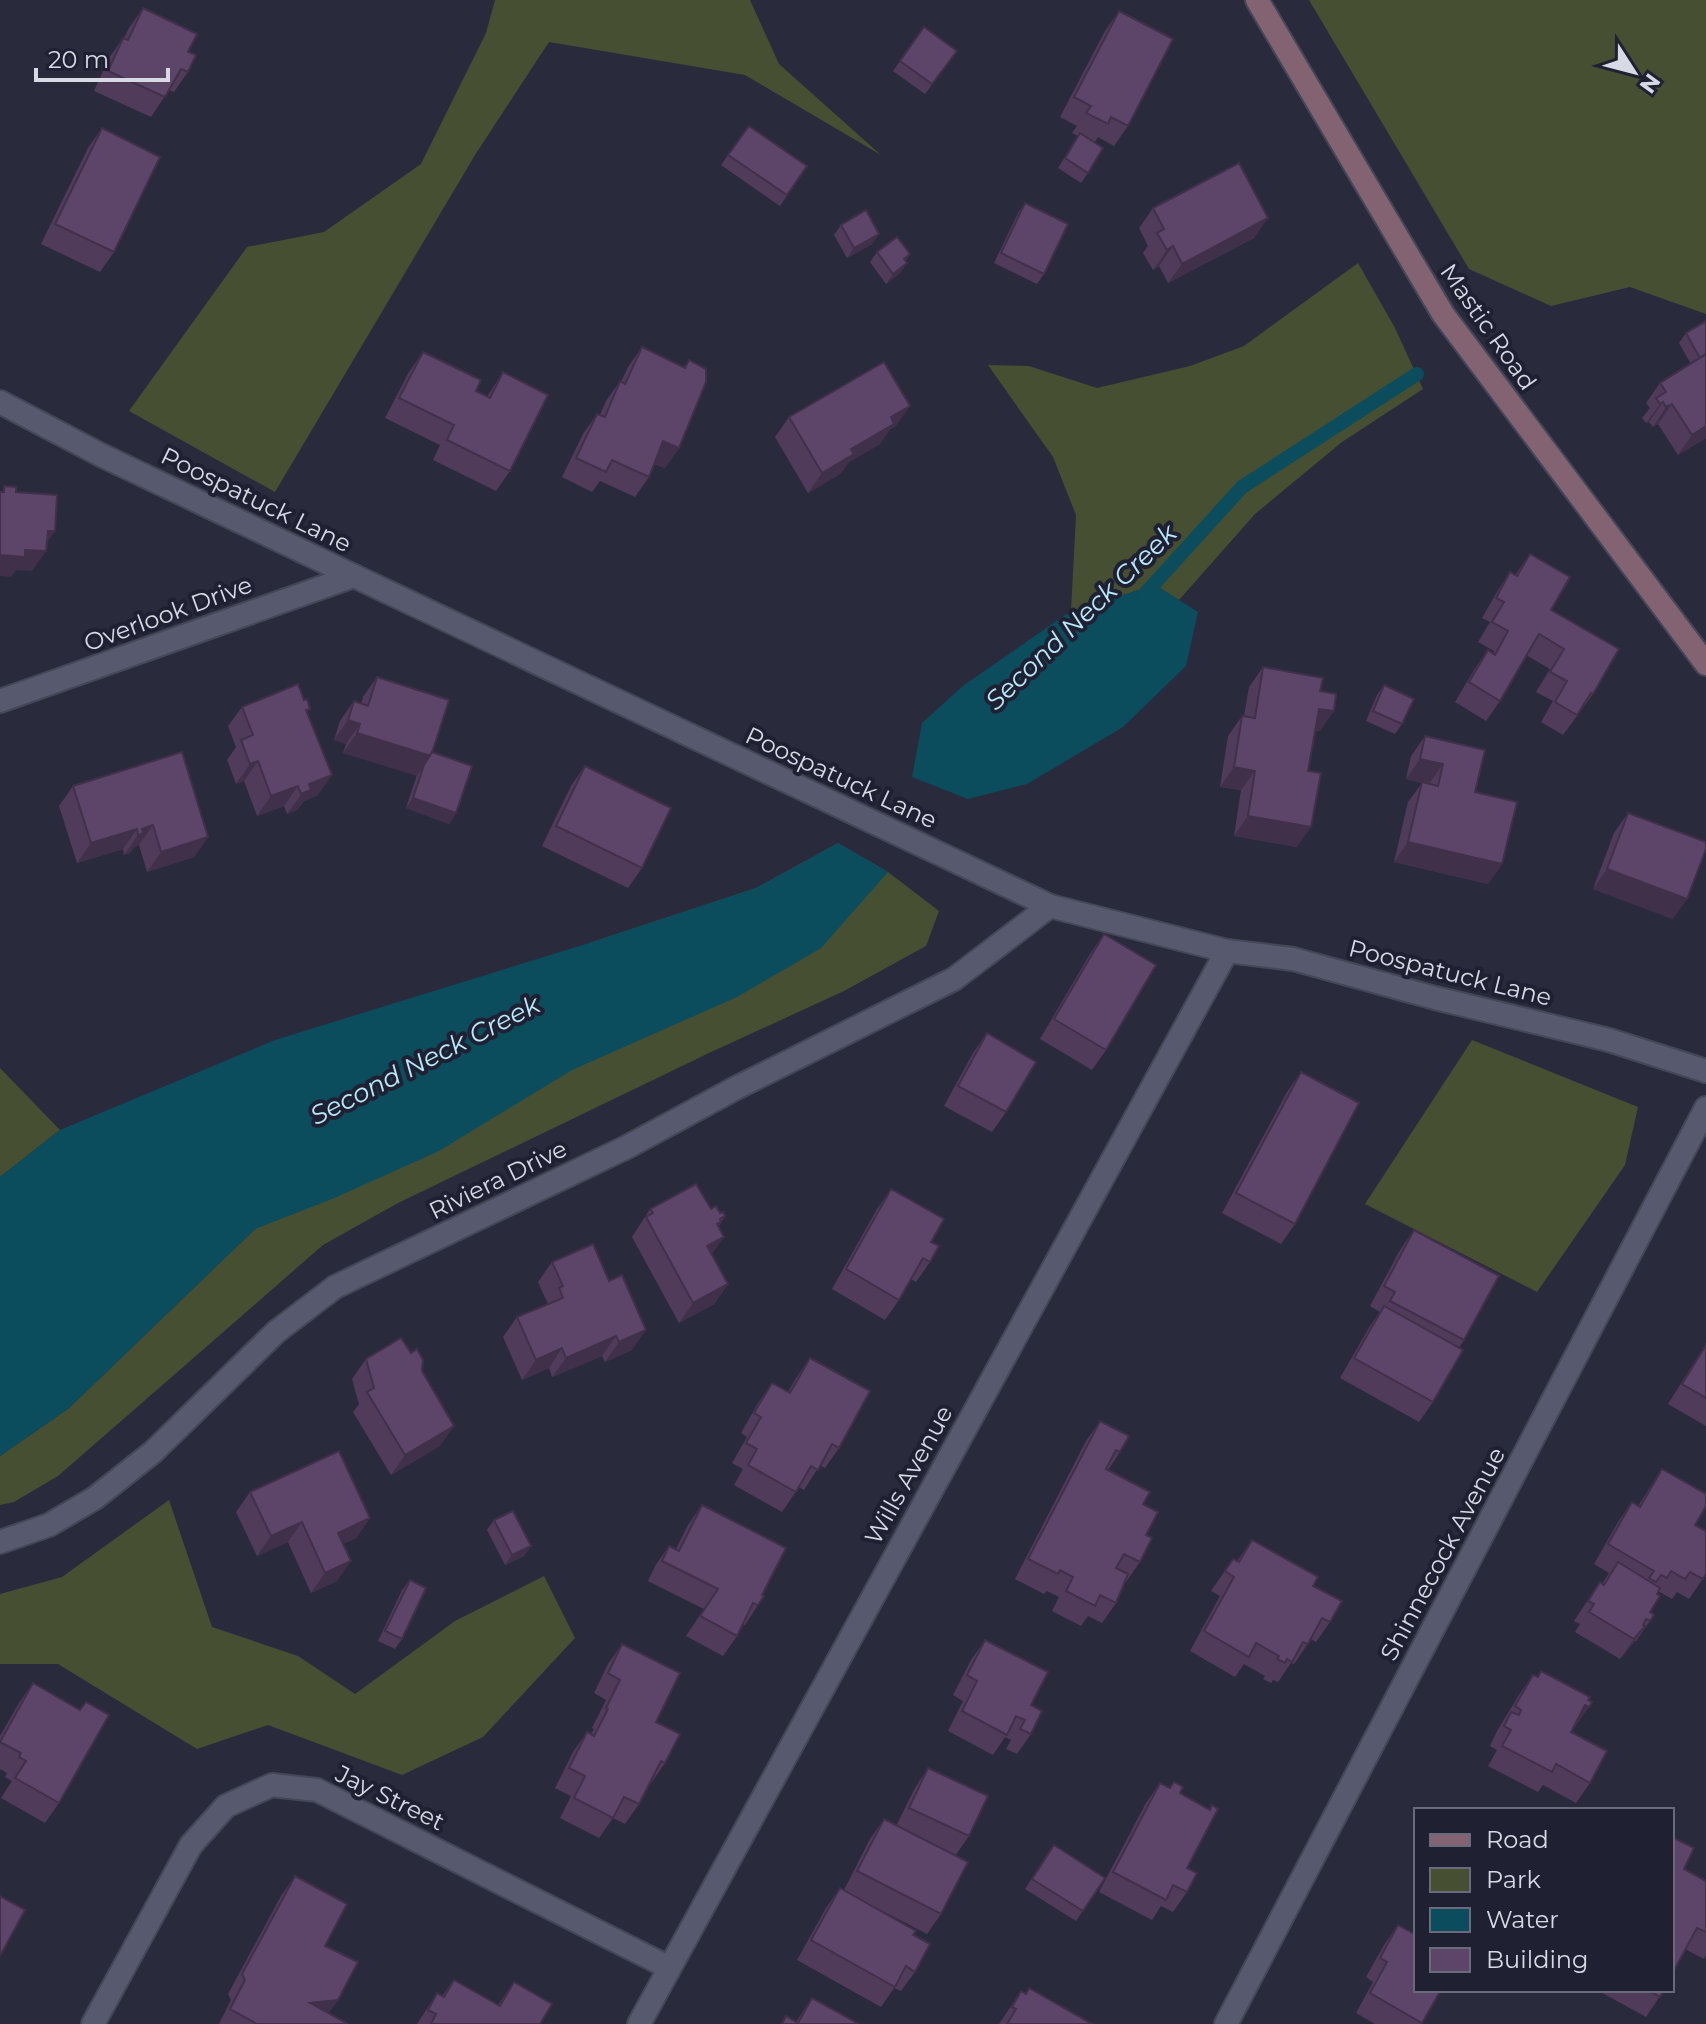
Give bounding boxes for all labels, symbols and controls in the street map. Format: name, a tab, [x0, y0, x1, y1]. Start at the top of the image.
scale bar	[36, 32, 168, 82]
north arrow	[1594, 32, 1674, 112]
text: 20 m	[48, 45, 109, 74]
text: N	[1634, 68, 1666, 99]
street label: Mastic Road	[1434, 258, 1543, 395]
street label: Poospatuck Lane	[156, 441, 356, 558]
water label: Second Neck Creek	[979, 516, 1184, 717]
street label: Overlook Drive	[80, 570, 256, 657]
street label: Poospatuck Lane	[741, 720, 942, 835]
street label: Poospatuck Lane	[1346, 933, 1555, 1012]
water label: Second Neck Creek	[305, 987, 547, 1132]
street label: Riviera Drive	[424, 1134, 571, 1225]
street label: Wills Avenue	[859, 1400, 959, 1549]
street label: Shinnecock Avenue	[1374, 1442, 1511, 1665]
street label: Jay Street	[330, 1758, 450, 1836]
legend	[1414, 1808, 1674, 1992]
text: Road	[1486, 1825, 1549, 1854]
text: Park	[1486, 1865, 1541, 1894]
text: Water	[1486, 1905, 1559, 1934]
text: Building	[1486, 1945, 1589, 1974]

